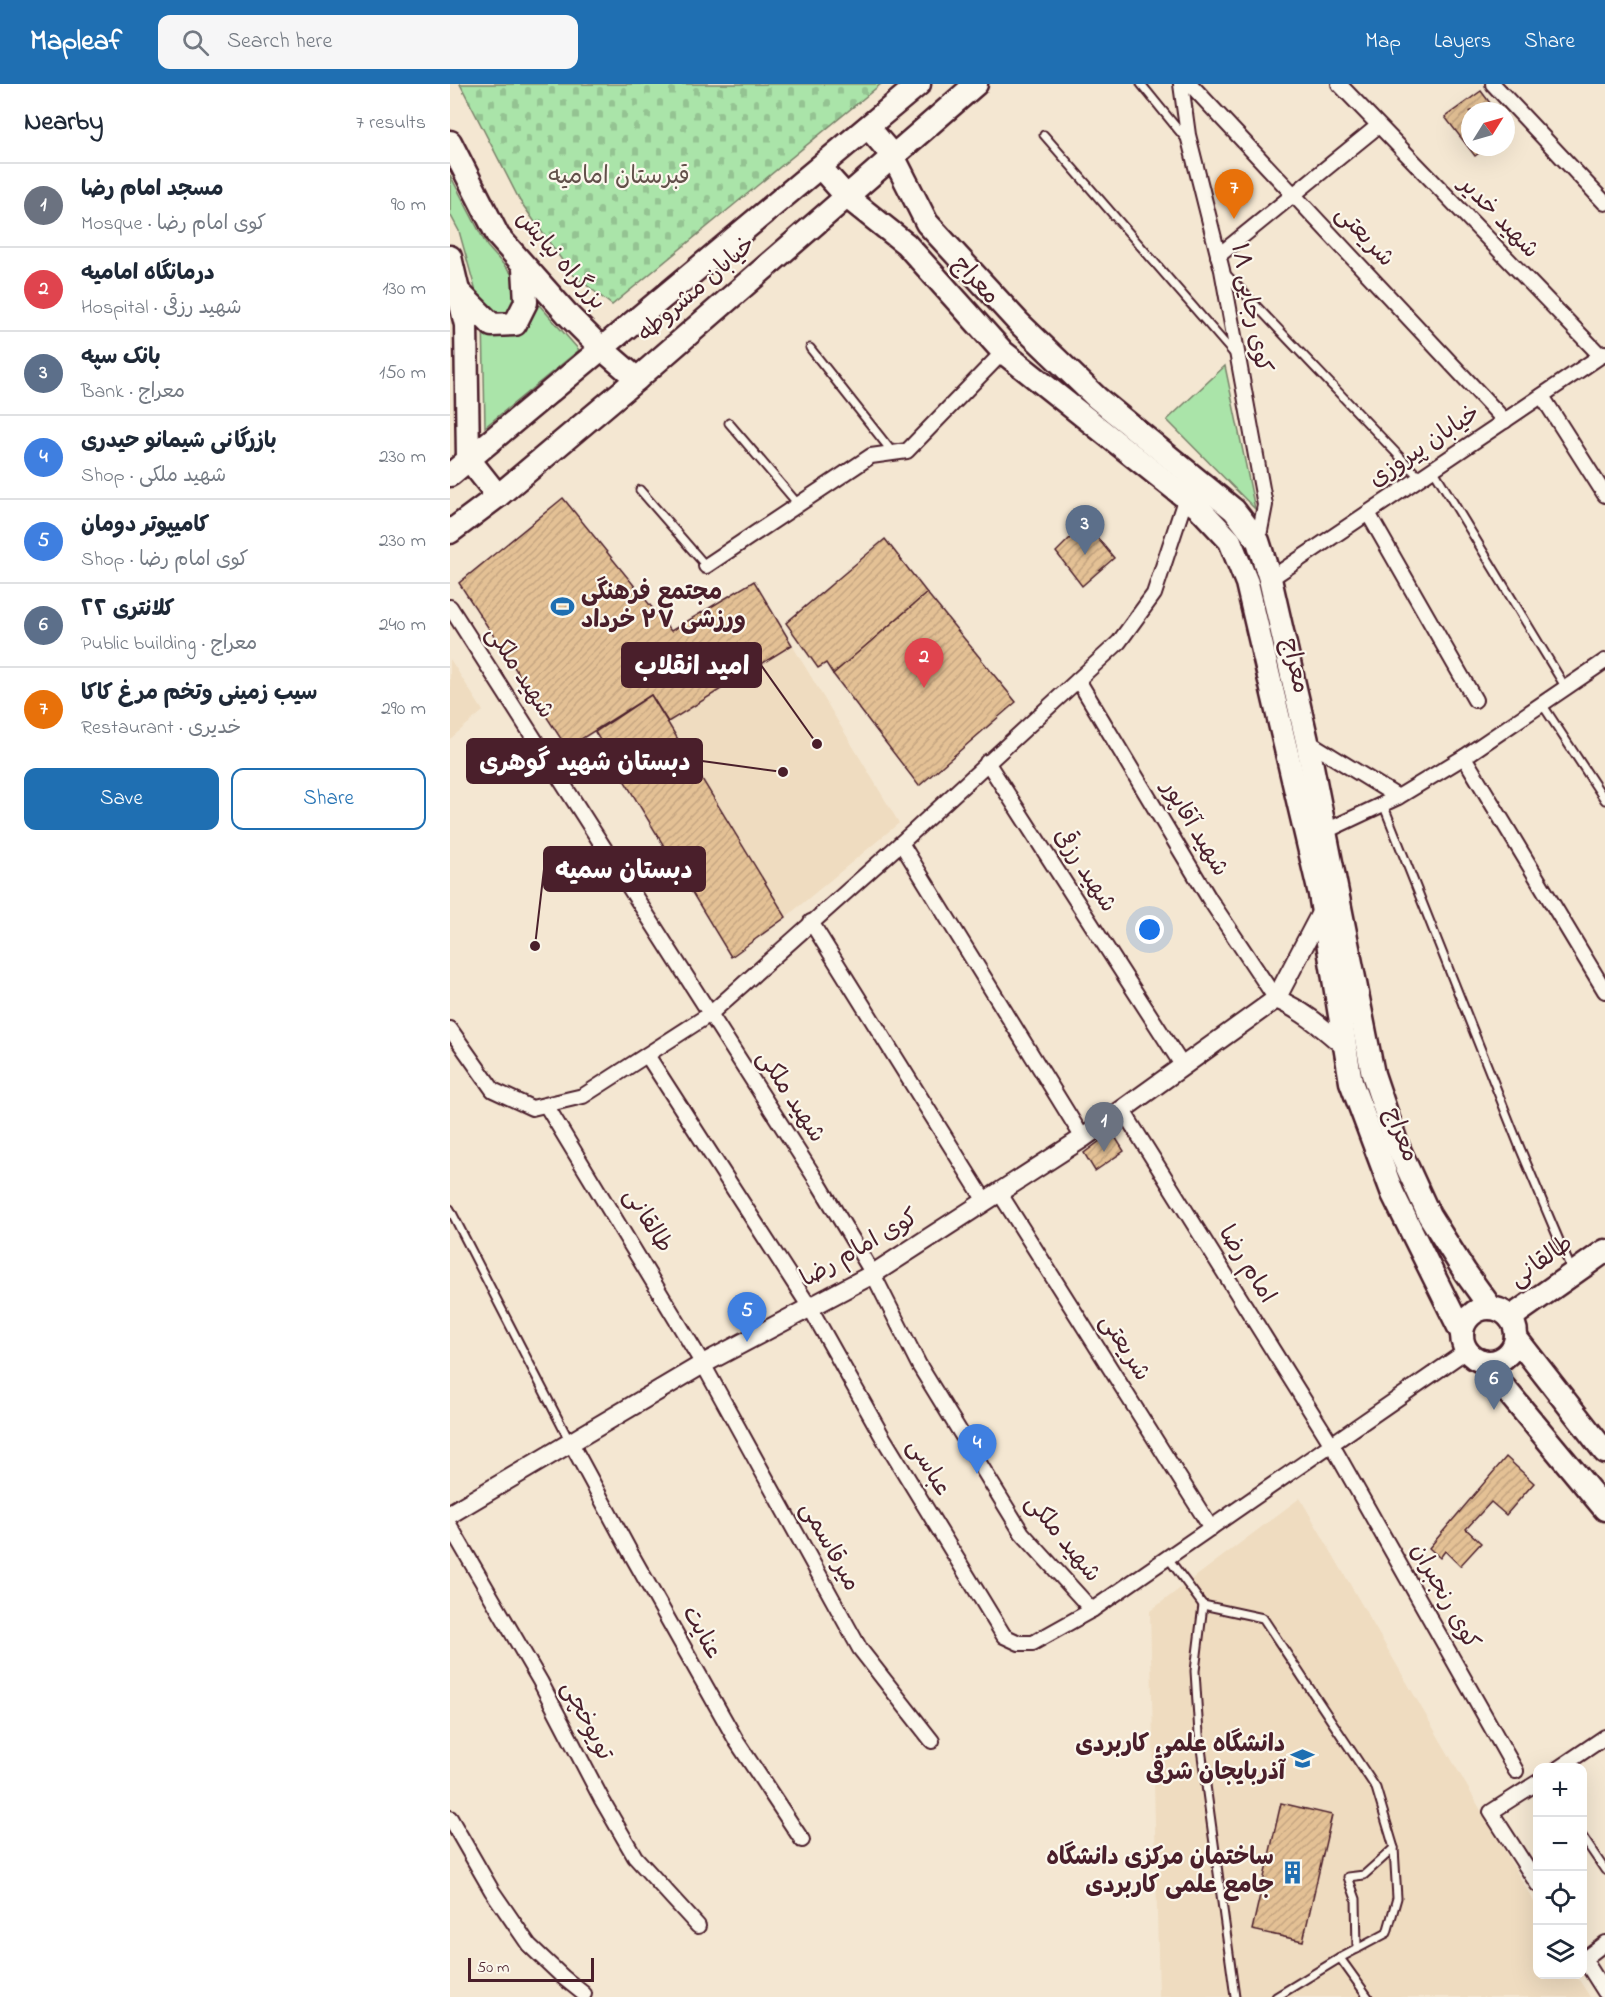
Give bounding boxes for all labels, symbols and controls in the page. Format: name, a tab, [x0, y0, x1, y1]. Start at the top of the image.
search box	[158, 15, 578, 69]
text: Mapleaf	[30, 22, 122, 63]
icon: search	[179, 26, 212, 59]
text: Search here	[227, 26, 332, 58]
text: Map	[1365, 27, 1401, 57]
text: Layers	[1434, 27, 1491, 57]
text: Share	[1524, 27, 1575, 57]
north arrow	[1461, 102, 1515, 156]
text: Nearby	[24, 104, 103, 142]
text: 7 results	[356, 109, 426, 138]
park label: قبرستان امامیه	[548, 160, 690, 195]
street label: شهید خدیر	[1448, 167, 1547, 267]
pin: 7	[1214, 170, 1254, 219]
text: مسجد امام رضا	[81, 174, 223, 206]
text: 1	[40, 191, 47, 220]
text: 90 m	[391, 191, 426, 220]
street label: شریعتی	[1326, 198, 1402, 276]
street label: بزرگراه نیایش	[507, 203, 613, 319]
text: Mosque · کوی امام رضا	[81, 210, 266, 239]
street label: خیابان مشروطه	[630, 228, 764, 352]
street label: کوی رجایی ۱۸	[1220, 240, 1280, 376]
street label: معراج	[943, 248, 1007, 314]
text: درمانگاه امامیه	[81, 258, 215, 290]
text: 2	[39, 275, 48, 304]
text: 130 m	[382, 275, 426, 304]
text: Hospital · شهید رزقی	[81, 294, 242, 323]
text: بانک سپه	[81, 342, 161, 374]
text: 3	[39, 359, 48, 388]
text: 150 m	[379, 359, 426, 388]
text: Bank · معراج	[81, 378, 185, 407]
street label: خیابان پیروزی	[1362, 397, 1488, 497]
text: بازرگانی شیمانو حیدری	[81, 426, 277, 458]
text: 4	[39, 443, 48, 472]
text: 230 m	[379, 443, 426, 472]
text: Shop · شهید ملکی	[81, 462, 226, 491]
pin: 3	[1066, 506, 1104, 555]
text: کامیپوتر دومان	[81, 510, 209, 542]
text: 5	[38, 527, 49, 556]
text: 230 m	[379, 527, 426, 556]
text: Shop · کوی امام رضا	[81, 546, 249, 575]
place label: مجتمع فرهنگی ورزشی ۲۷ خرداد	[581, 576, 746, 639]
text: کلانتری ٢٢	[81, 594, 175, 626]
sports icon: مجتمع فرهنگی ورزشی ۲۷ خرداد	[550, 594, 576, 620]
text: 6	[39, 611, 48, 640]
text: 240 m	[379, 611, 426, 640]
street label: شهید ملکی	[476, 620, 562, 726]
text: Public building · معراج	[81, 630, 257, 659]
street label: معراج	[1271, 635, 1317, 697]
pin: 2	[904, 638, 944, 688]
callout: امید انقلاب	[622, 643, 761, 687]
text: امید انقلاب	[635, 649, 749, 687]
text: سیب زمینی وتخم مرغ کاکا	[81, 678, 317, 710]
text: 7	[39, 695, 48, 724]
text: 290 m	[381, 695, 426, 724]
text: Restaurant · خدیری	[81, 714, 241, 743]
callout: دبستان شهید گوهری	[467, 739, 702, 783]
text: دبستان شهید گوهری	[479, 745, 691, 783]
button: Save	[24, 768, 219, 830]
button: Share	[231, 768, 426, 830]
street label: شهید آقاپور	[1150, 772, 1237, 884]
street label: شهید رزقی	[1044, 822, 1124, 920]
callout: دبستان سمیه	[544, 847, 705, 891]
text: دبستان سمیه	[556, 853, 692, 891]
your location	[1135, 915, 1164, 944]
street label: شهید ملکی	[747, 1044, 833, 1150]
pin: 1	[1084, 1102, 1124, 1152]
street label: معراج	[1374, 1102, 1426, 1168]
street label: طالقانی	[613, 1181, 681, 1261]
street label: کوی امام رضا	[794, 1201, 926, 1297]
street label: امام رضا	[1208, 1219, 1284, 1311]
street label: طالقانی	[1503, 1227, 1581, 1297]
pin: 5	[728, 1292, 766, 1342]
street label: شریعتی	[1090, 1307, 1158, 1389]
pin: 6	[1474, 1360, 1514, 1410]
pin: 4	[958, 1424, 996, 1474]
street label: عباسی	[897, 1432, 959, 1504]
street label: شهید ملکی	[1015, 1487, 1109, 1591]
street label: میرقاسمی	[790, 1496, 868, 1598]
street label: کوی رنجبران	[1400, 1537, 1488, 1657]
street label: عنایت	[672, 1600, 730, 1666]
street label: تویوخچی	[551, 1675, 621, 1768]
place label: دانشگاه علمی کاربردی آذربایجان شرقی	[1075, 1728, 1287, 1791]
school or university icon: دانشگاه علمی کاربردی آذربایجان شرقی	[1290, 1746, 1316, 1772]
map controls	[1533, 1763, 1587, 1979]
button: +	[1533, 1763, 1587, 1817]
button: −	[1533, 1817, 1587, 1871]
place label: ساختمان مرکزی دانشگاه جامع علمی کاربردی	[1046, 1841, 1274, 1904]
building icon: ساختمان مرکزی دانشگاه جامع علمی کاربردی	[1279, 1859, 1305, 1885]
button: locate	[1533, 1871, 1587, 1925]
button: layers	[1533, 1925, 1587, 1979]
scale bar	[468, 1955, 594, 1982]
text: 50 m	[477, 1956, 509, 1980]

